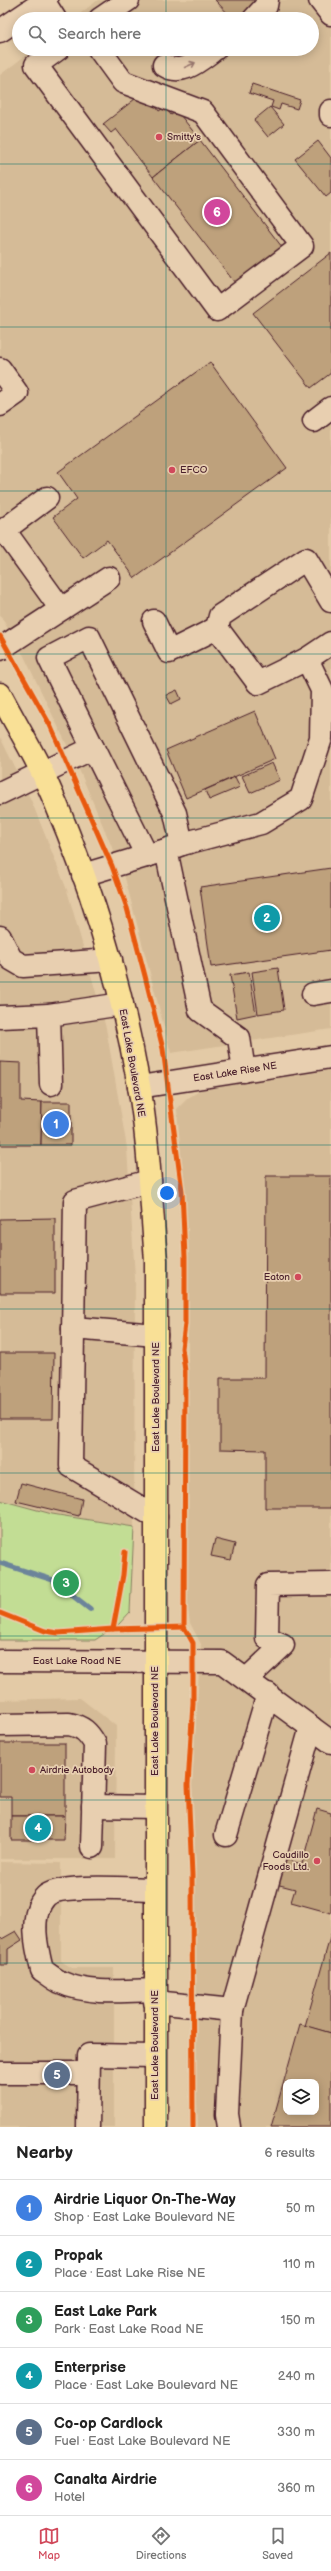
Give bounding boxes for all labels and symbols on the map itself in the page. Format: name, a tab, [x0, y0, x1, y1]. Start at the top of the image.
one-way arrow	[184, 61, 196, 68]
place label: Smitty's	[167, 131, 201, 143]
marker: Smitty's	[154, 132, 164, 142]
pin: 6	[204, 197, 230, 227]
place label: EFCO	[180, 464, 208, 476]
marker: EFCO	[167, 465, 177, 475]
pin: 2	[254, 903, 280, 933]
street label: East Lake Boulevard NE	[117, 1008, 148, 1119]
street label: East Lake Rise NE	[192, 1059, 278, 1085]
pin: 1	[43, 1109, 69, 1139]
your location	[157, 1183, 177, 1203]
place label: Eaton	[264, 1271, 290, 1283]
marker: Eaton	[293, 1272, 303, 1282]
street label: East Lake Boulevard NE	[150, 1342, 162, 1452]
pin: 3	[53, 1568, 79, 1598]
street label: East Lake Road NE	[33, 1655, 122, 1667]
street label: East Lake Boulevard NE	[149, 1666, 161, 1776]
place label: Airdrie Autobody	[40, 1764, 114, 1776]
marker: Airdrie Autobody	[27, 1765, 37, 1775]
pin: 4	[25, 1813, 51, 1843]
place label: Caudillo Foods Ltd.	[262, 1849, 309, 1873]
marker: Caudillo Foods Ltd.	[312, 1856, 322, 1866]
street label: East Lake Boulevard NE	[149, 1990, 161, 2100]
pin: 5	[44, 2060, 70, 2090]

